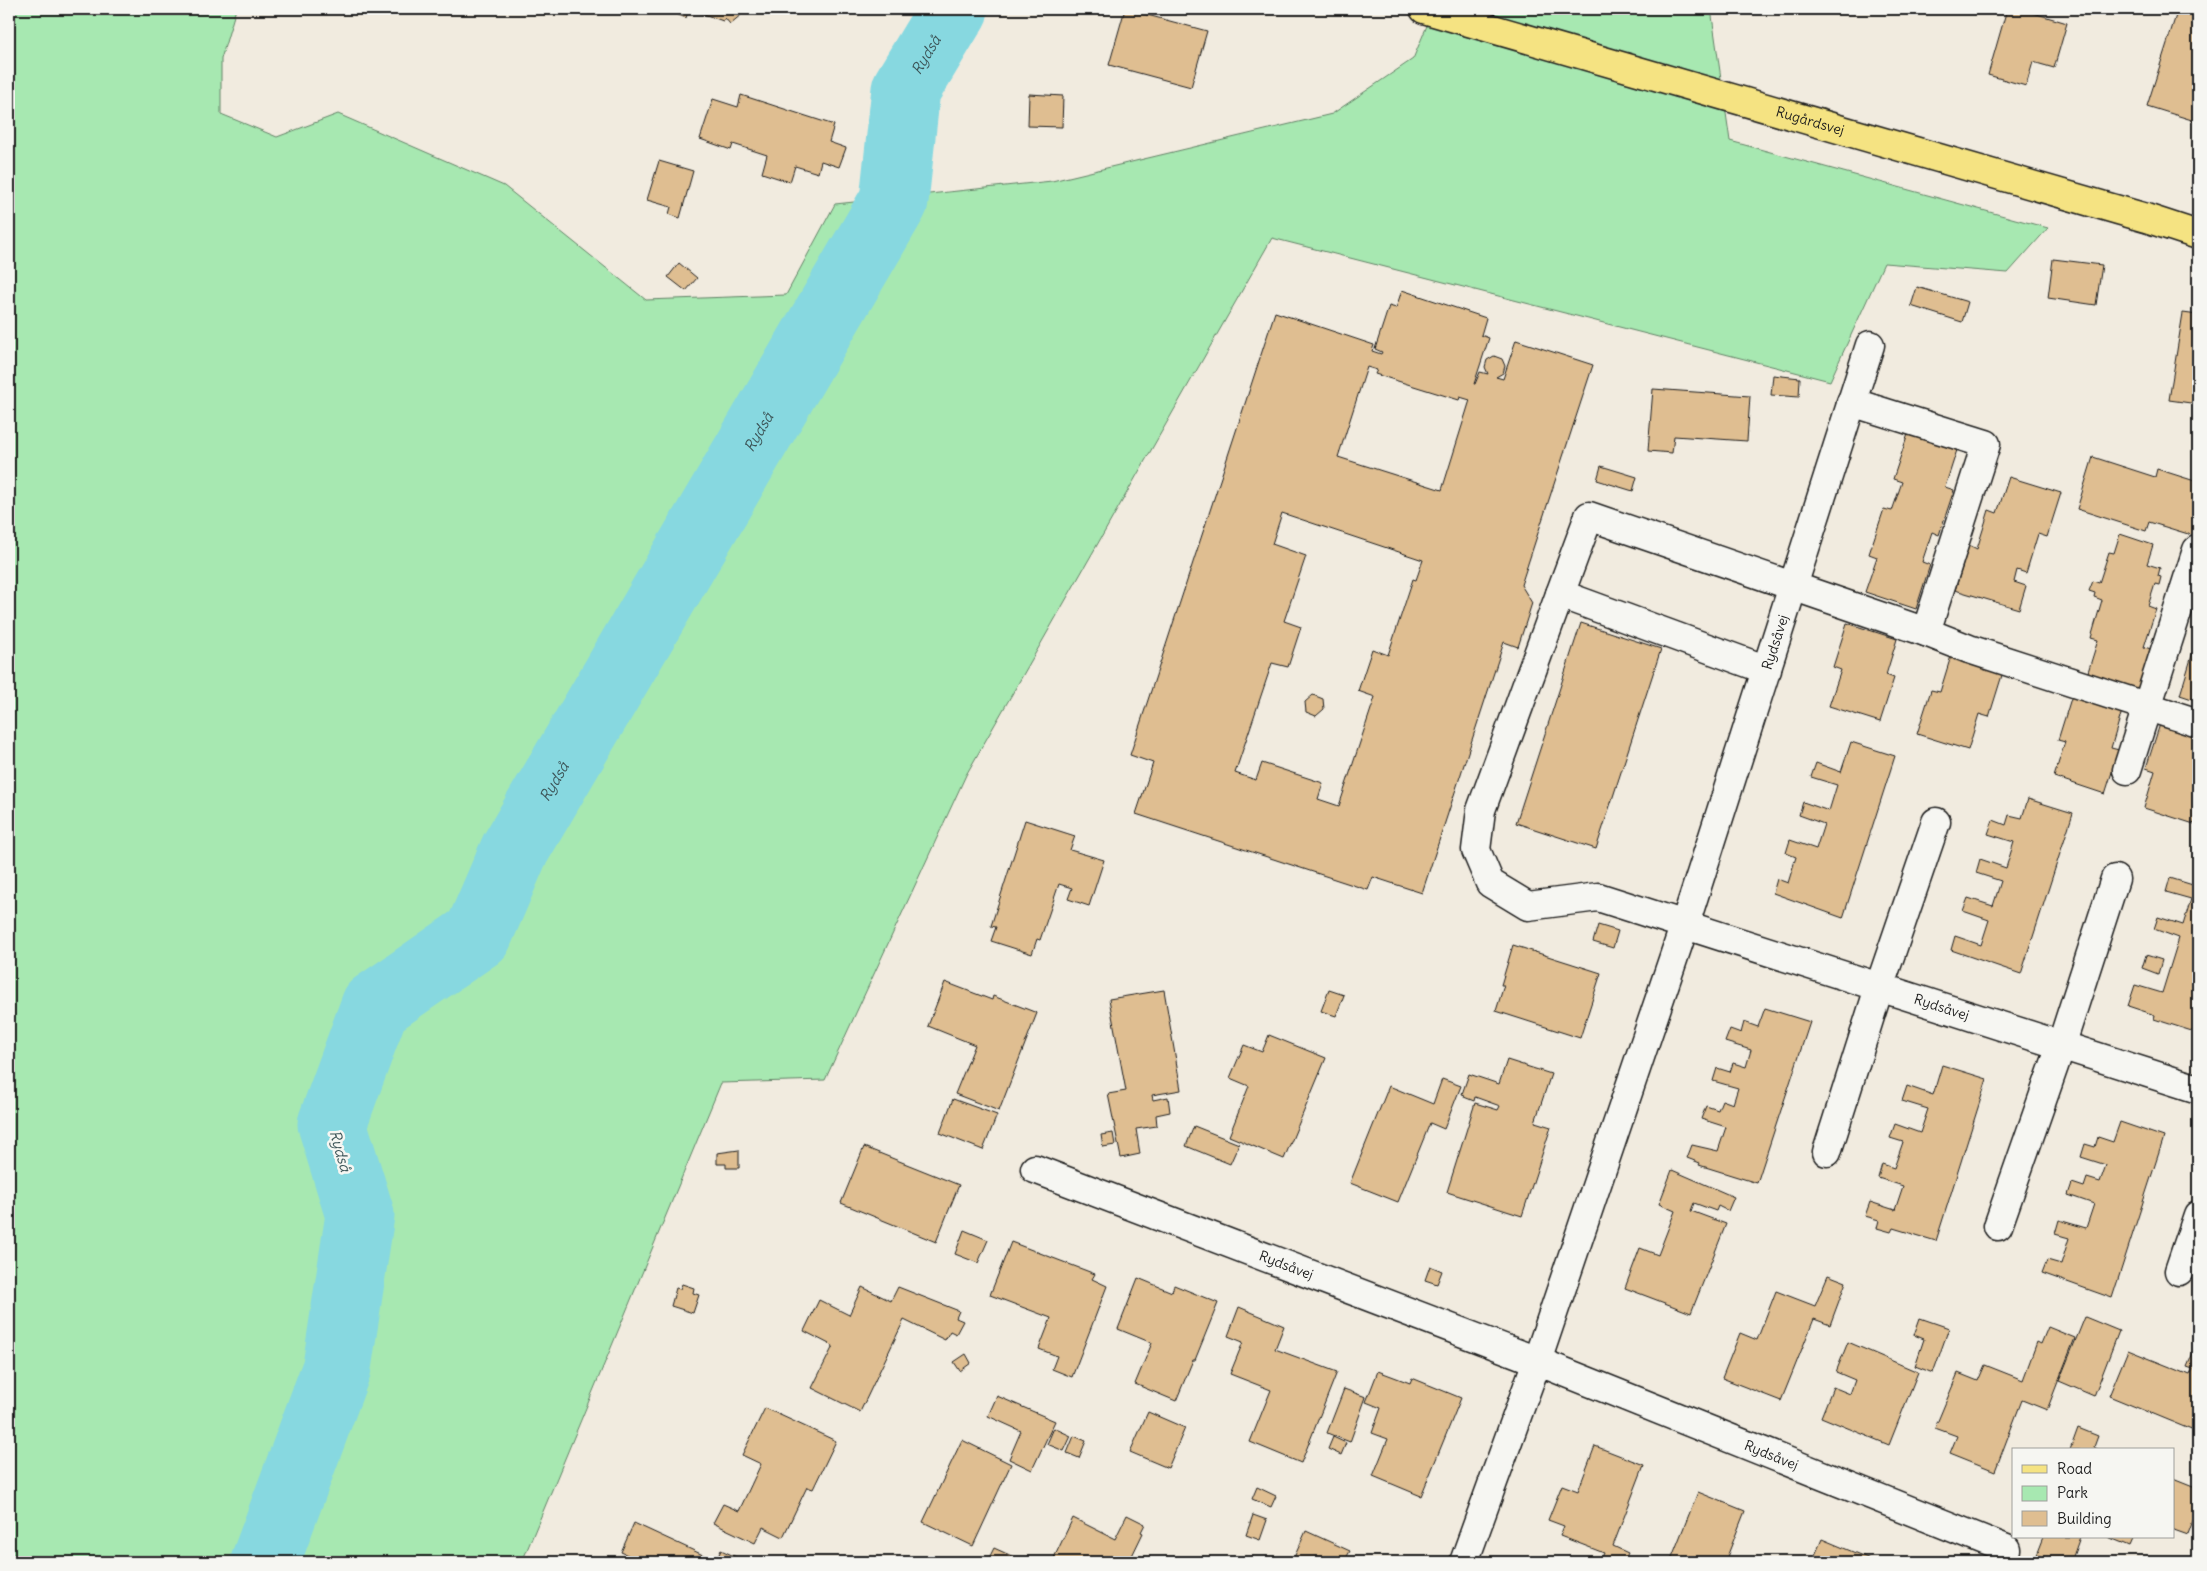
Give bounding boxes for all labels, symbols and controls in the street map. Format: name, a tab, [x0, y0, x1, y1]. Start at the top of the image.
water label: Rydså	[907, 31, 946, 78]
street label: Rugårdsvej	[1774, 102, 1846, 139]
water label: Rydså	[740, 408, 778, 455]
street label: Rydsåvej	[1758, 612, 1792, 672]
water label: Rydså	[535, 757, 574, 805]
street label: Rydsåvej	[1912, 990, 1972, 1024]
water label: Rydså	[326, 1128, 356, 1175]
street label: Rydsåvej	[1256, 1247, 1316, 1284]
street label: Rydsåvej	[1742, 1436, 1801, 1474]
legend	[2012, 1448, 2174, 1538]
text: Road	[2057, 1459, 2092, 1478]
text: Park	[2057, 1483, 2088, 1502]
text: Building	[2057, 1509, 2112, 1528]

